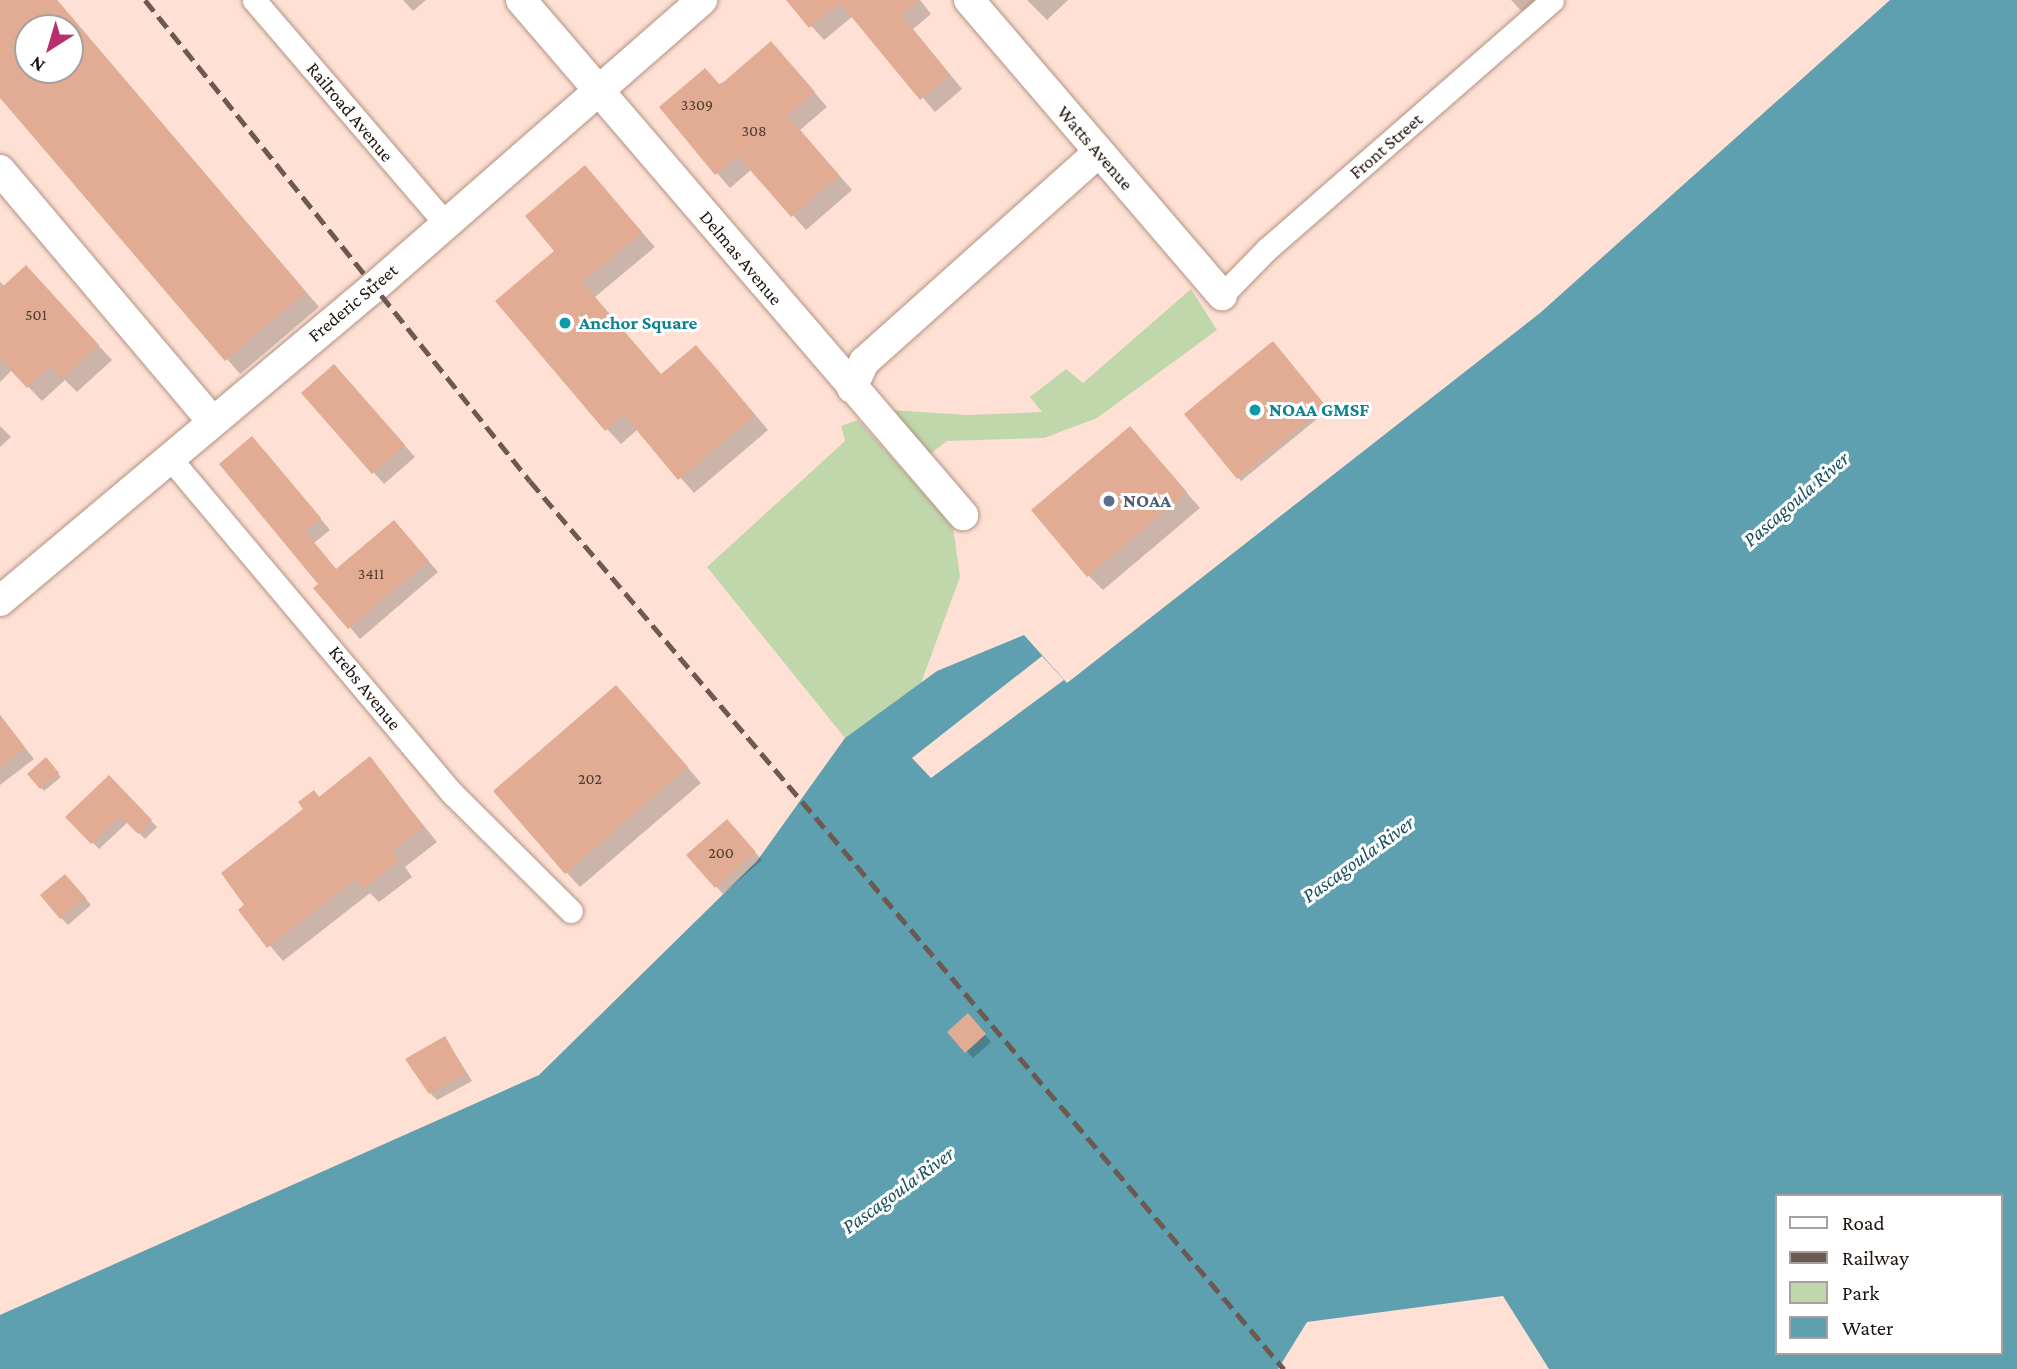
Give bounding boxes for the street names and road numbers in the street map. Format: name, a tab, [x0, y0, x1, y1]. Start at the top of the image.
street label: Railroad Avenue	[302, 57, 398, 167]
street label: Watts Avenue	[1052, 101, 1138, 195]
street label: Front Street	[1345, 108, 1427, 184]
street label: Delmas Avenue	[695, 206, 787, 310]
street label: Frederic Street	[304, 259, 402, 347]
street label: Krebs Avenue	[324, 641, 406, 735]

